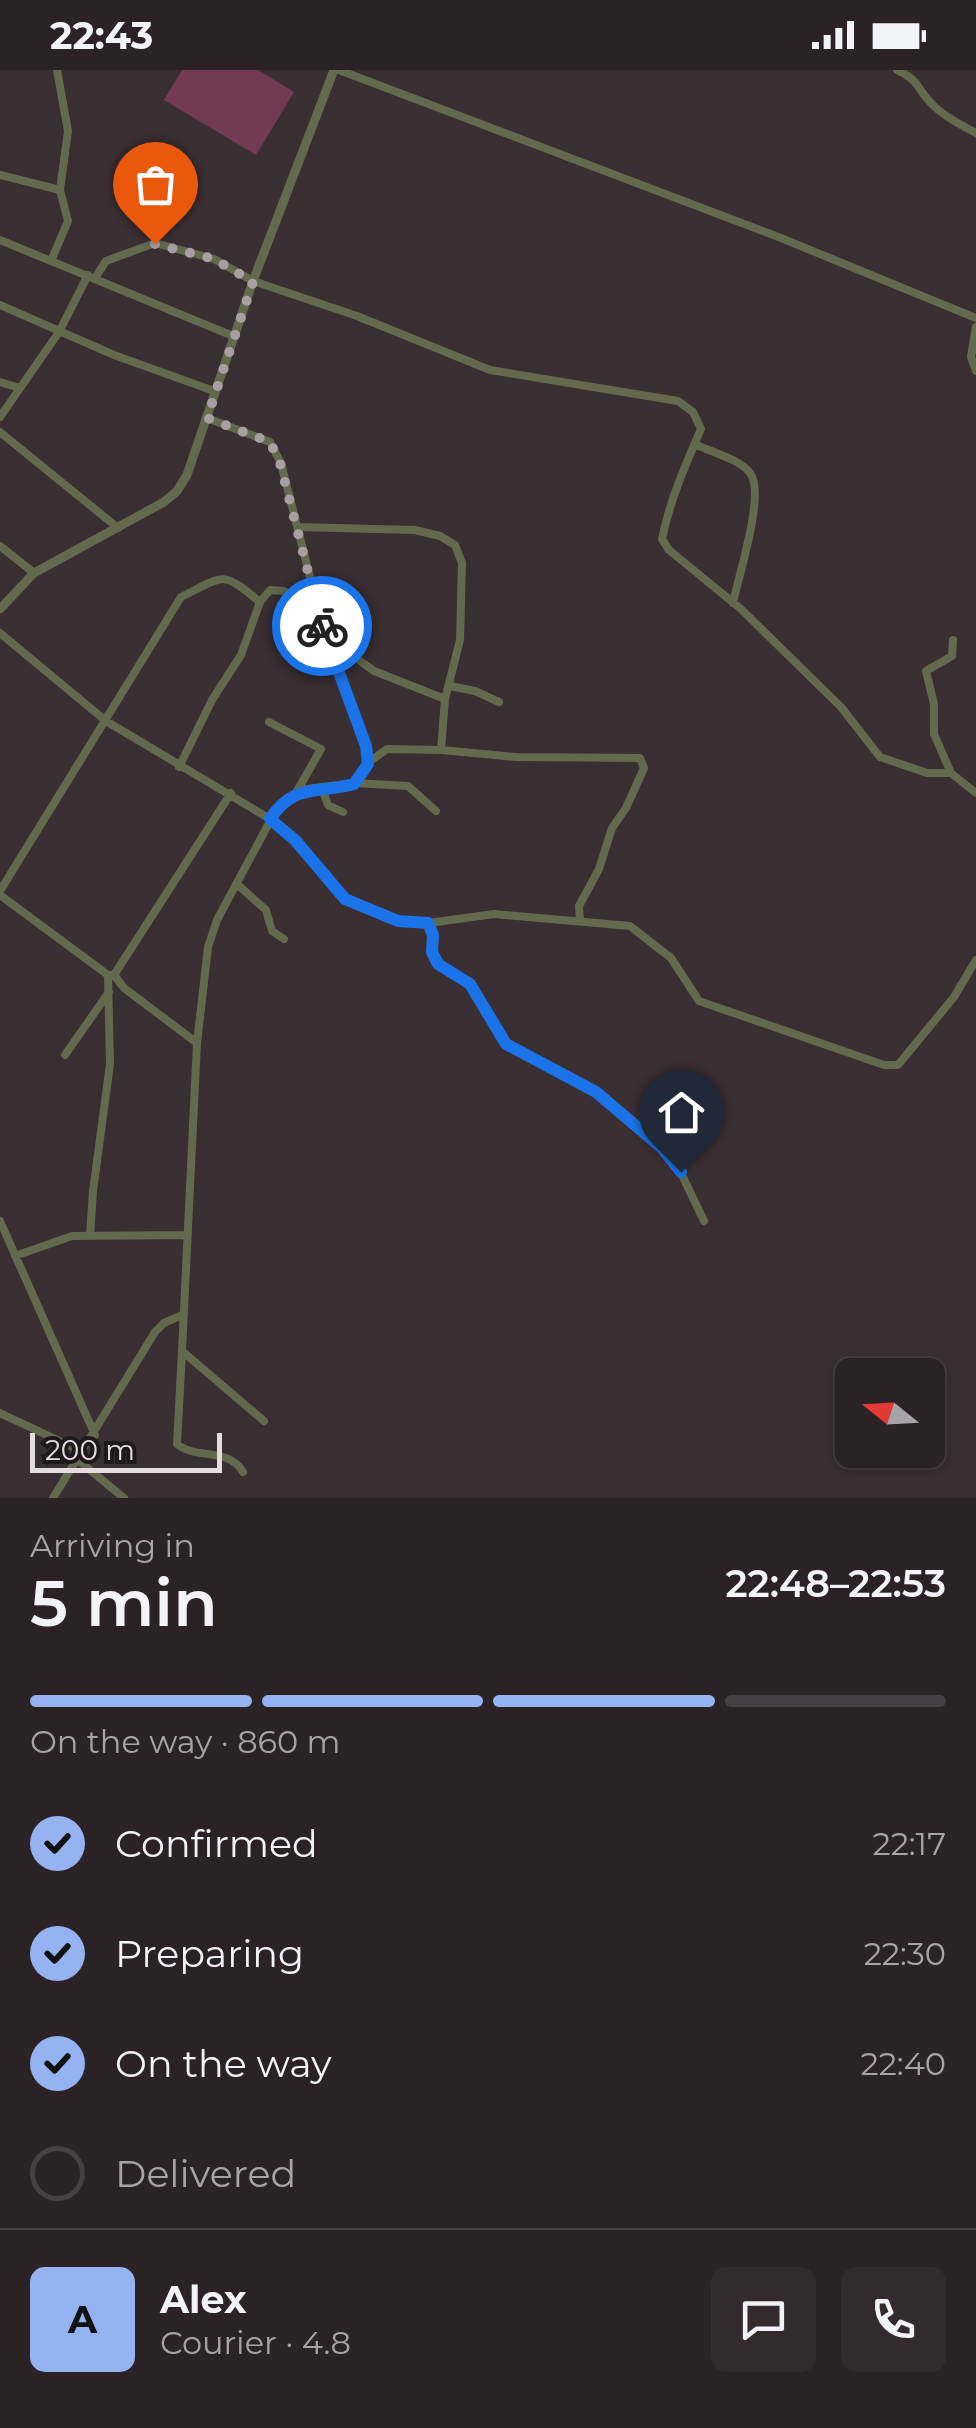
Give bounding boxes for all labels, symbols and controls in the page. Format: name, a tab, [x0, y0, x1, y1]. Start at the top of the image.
text: 22:43	[50, 12, 153, 59]
pin	[113, 142, 198, 245]
icon: bag	[128, 157, 183, 212]
courier	[272, 576, 372, 676]
icon: bike	[295, 599, 350, 654]
pin	[639, 1070, 724, 1173]
icon: home	[654, 1085, 709, 1140]
north arrow	[835, 1358, 945, 1468]
map controls	[835, 1358, 945, 1468]
scale bar	[30, 1428, 222, 1472]
text: 200 m	[45, 1433, 135, 1467]
text: Arriving in	[30, 1526, 195, 1565]
text: 22:48–22:53	[725, 1560, 946, 1607]
text: 5 min	[30, 1563, 218, 1642]
text: On the way · 860 m	[30, 1722, 341, 1761]
icon: check	[30, 1816, 85, 1871]
text: Confirmed	[115, 1820, 318, 1867]
text: 22:17	[872, 1824, 946, 1863]
icon: check	[30, 1926, 85, 1981]
text: Preparing	[115, 1930, 304, 1977]
text: 22:30	[864, 1934, 946, 1973]
icon: check	[30, 2036, 85, 2091]
text: On the way	[115, 2040, 332, 2087]
text: 22:40	[861, 2044, 946, 2083]
text: Delivered	[115, 2150, 296, 2197]
button: chat	[711, 2267, 816, 2372]
button: phone	[841, 2267, 946, 2372]
text: Alex	[160, 2276, 247, 2323]
text: A	[68, 2296, 97, 2343]
text: Courier · 4.8	[160, 2323, 351, 2362]

